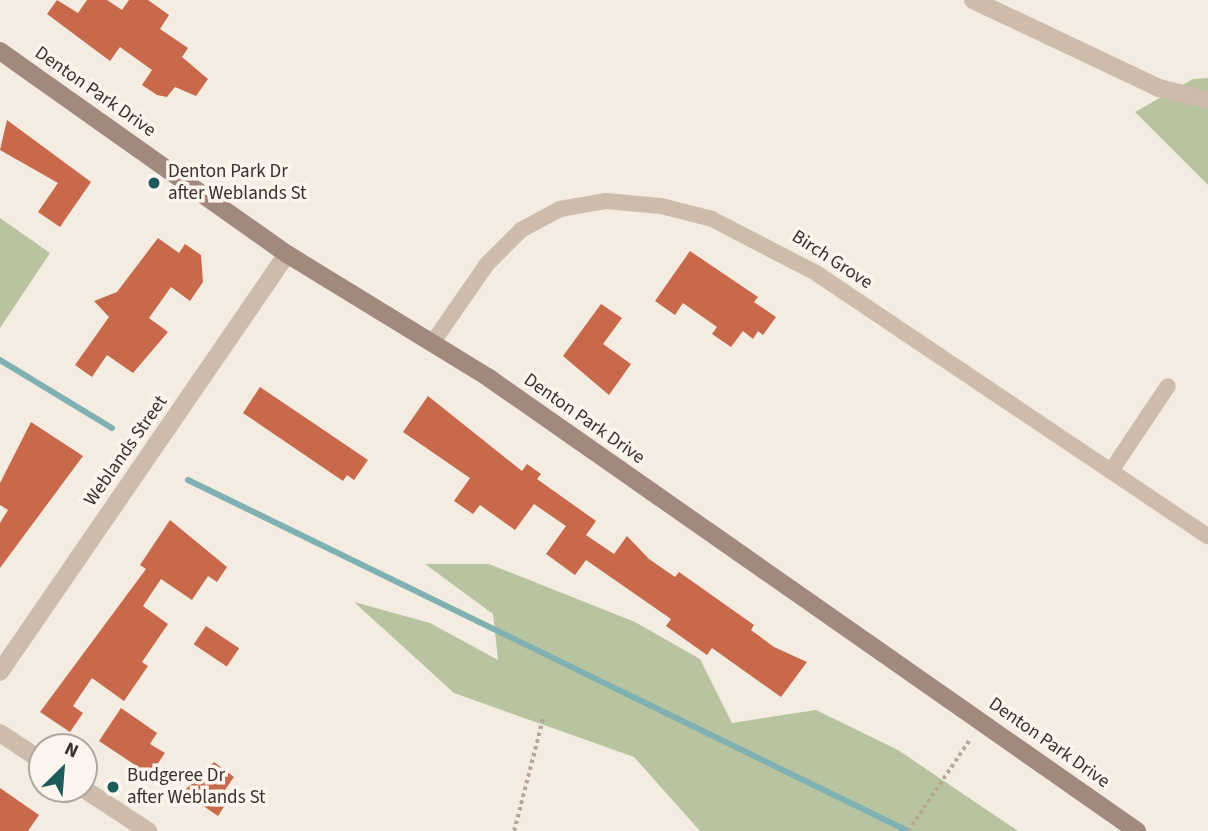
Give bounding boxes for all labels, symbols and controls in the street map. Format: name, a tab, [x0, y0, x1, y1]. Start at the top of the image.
street label: Denton Park Drive	[30, 42, 160, 142]
place label: Denton Park Dr after Weblands St	[168, 161, 307, 205]
marker: Denton Park Dr after Weblands St	[146, 175, 162, 191]
street label: Birch Grove	[787, 225, 877, 295]
street label: Denton Park Drive	[519, 369, 649, 469]
street label: Weblands Street	[79, 391, 173, 511]
street label: Denton Park Drive	[984, 693, 1114, 793]
north arrow	[28, 733, 98, 803]
text: N	[60, 735, 83, 765]
place label: Budgeree Dr after Weblands St	[127, 765, 266, 809]
marker: Budgeree Dr after Weblands St	[105, 779, 121, 795]

